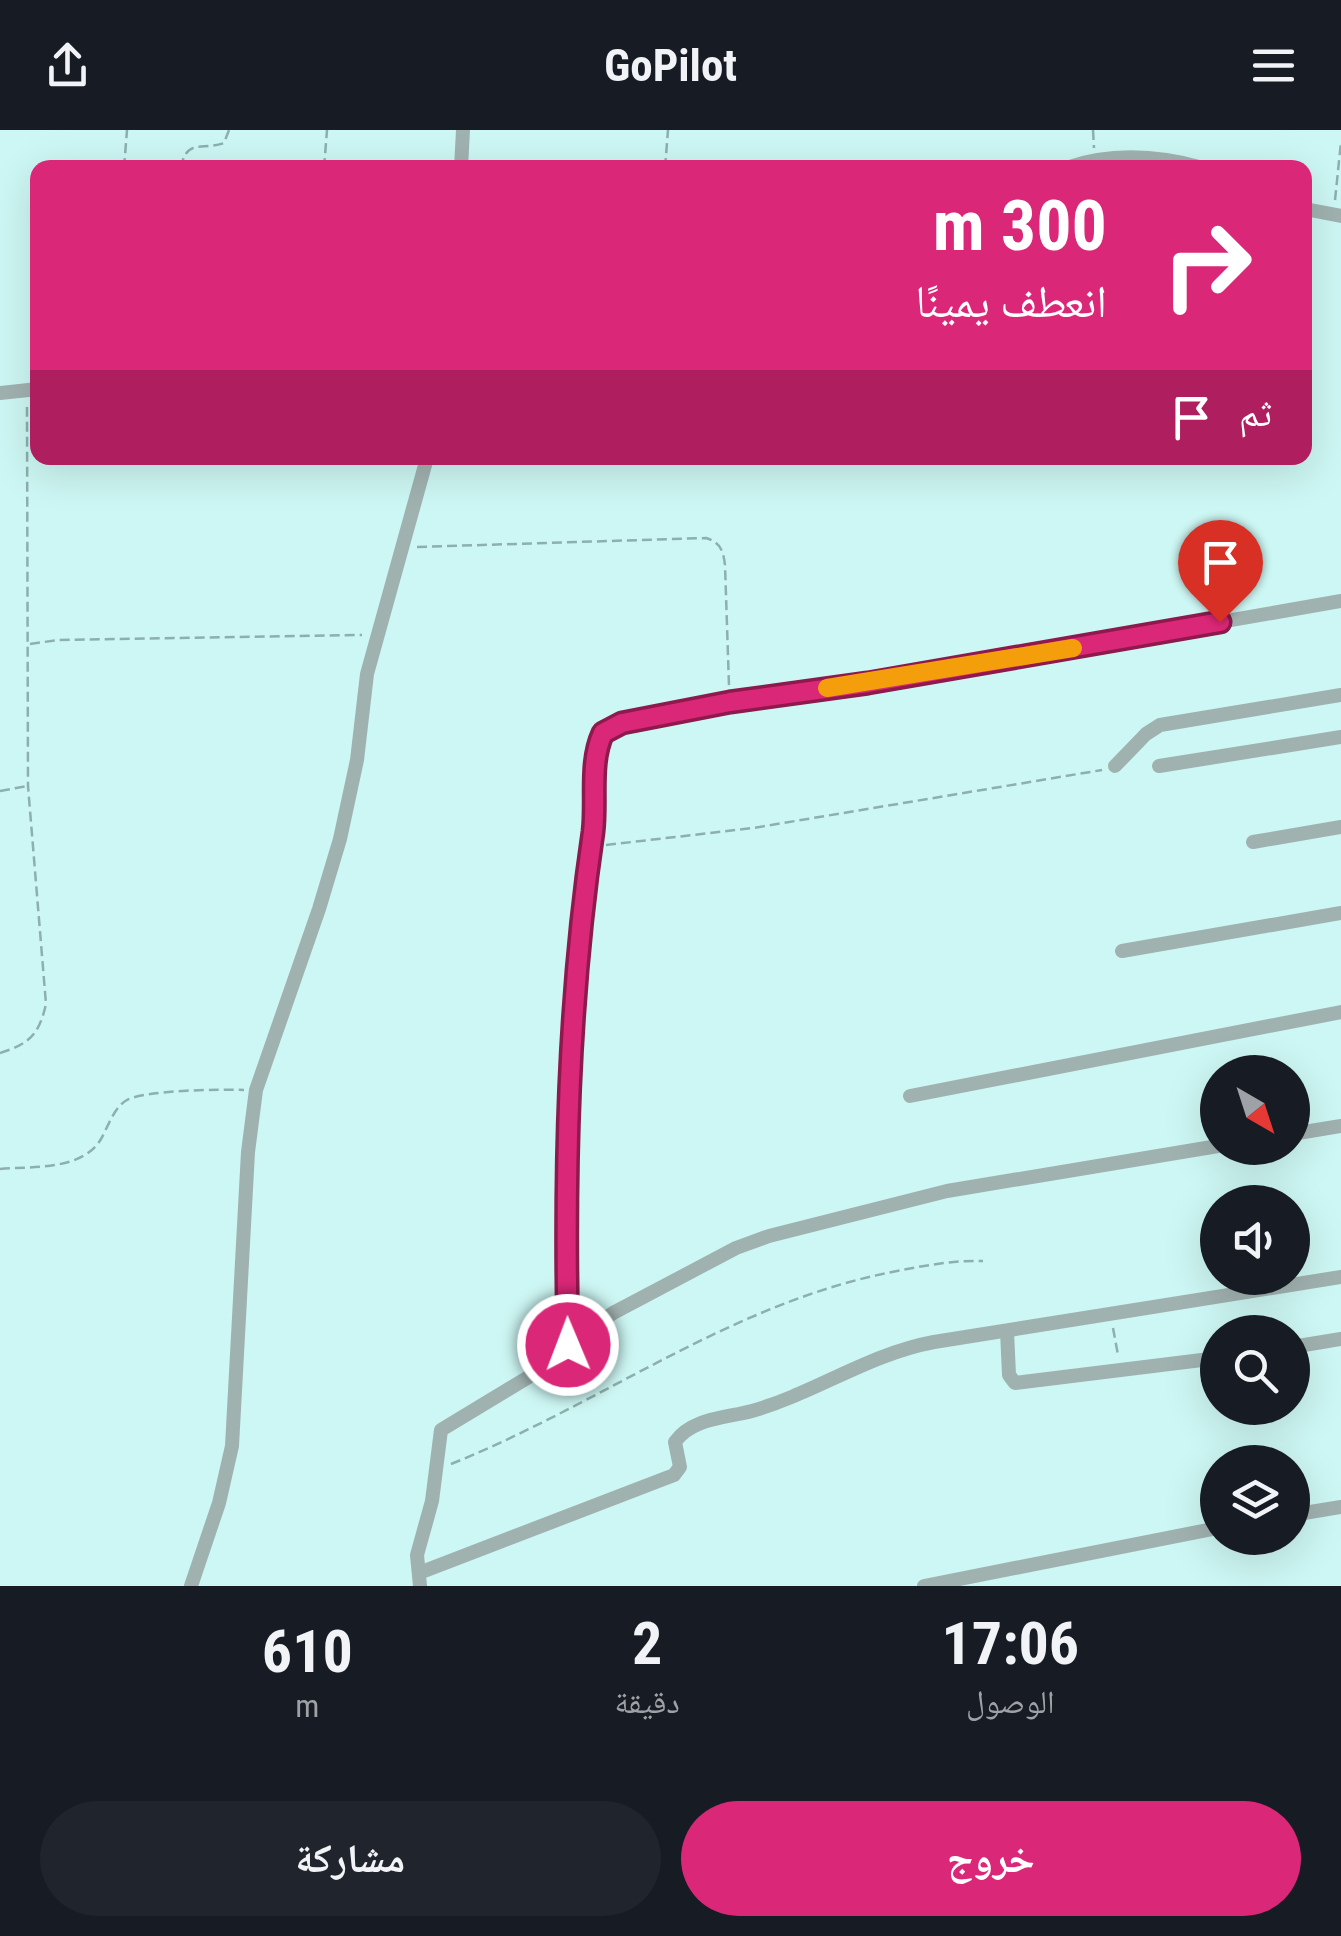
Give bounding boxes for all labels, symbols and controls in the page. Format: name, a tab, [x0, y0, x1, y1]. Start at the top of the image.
icon: share	[40, 38, 95, 93]
icon: menu	[1246, 38, 1301, 93]
text: GoPilot	[604, 39, 737, 92]
text: 300 m	[933, 185, 1107, 267]
icon: right	[1142, 200, 1272, 330]
text: انعطف يمينًا	[915, 275, 1107, 328]
icon: arrive	[1164, 390, 1219, 445]
text: ثم	[1239, 391, 1272, 435]
pin	[1178, 520, 1263, 623]
icon: arrive	[1193, 535, 1248, 590]
north arrow	[1200, 1055, 1310, 1165]
map controls	[1200, 1055, 1310, 1555]
button: sound	[1200, 1185, 1310, 1295]
position arrow	[516, 1293, 620, 1397]
button: search	[1200, 1315, 1310, 1425]
button: layers	[1200, 1445, 1310, 1555]
text: 2	[632, 1608, 662, 1679]
text: 17:06	[941, 1608, 1079, 1679]
text: 610	[262, 1616, 353, 1687]
text: دقيقة	[615, 1683, 680, 1721]
text: الوصول	[966, 1683, 1055, 1721]
text: m	[295, 1687, 319, 1725]
button: مشاركة	[40, 1801, 661, 1916]
button: خروج	[681, 1801, 1301, 1916]

